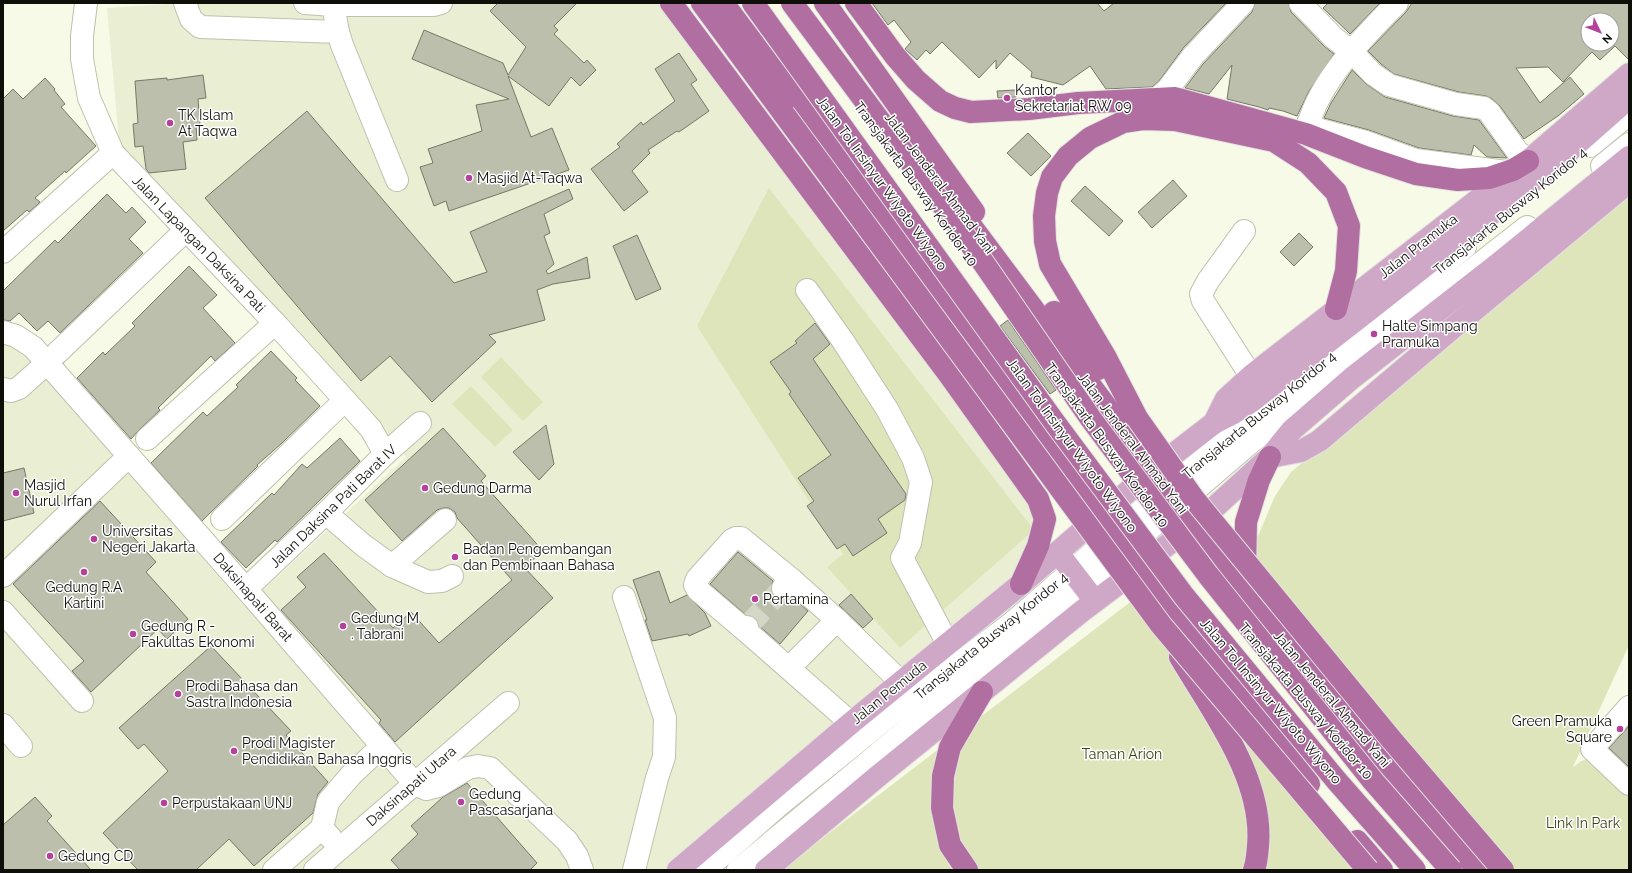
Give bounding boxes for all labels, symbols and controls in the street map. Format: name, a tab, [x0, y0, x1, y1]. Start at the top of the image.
north arrow	[1580, 12, 1620, 52]
text: N	[1599, 31, 1615, 46]
place label: Kantor Sekretariat RW 09	[1015, 82, 1131, 114]
street label: Jalan Tol Insinyur Wiyoto Wiyono	[813, 93, 951, 273]
marker: Kantor Sekretariat RW 09	[1002, 93, 1012, 103]
street label: Transjakarta Busway Koridor 10	[851, 99, 981, 269]
place label: TK Islam At Taqwa	[178, 107, 237, 139]
street label: Jalan Jenderal Ahmad Yani	[882, 109, 998, 257]
marker: TK Islam At Taqwa	[165, 118, 175, 128]
street label: Transjakarta Busway Koridor 4	[1430, 144, 1590, 278]
place label: Masjid At-Taqwa	[477, 170, 583, 186]
street label: Jalan Lapangan Daksina Pati	[129, 172, 269, 316]
marker: Masjid At-Taqwa	[464, 173, 474, 183]
street label: Jalan Pramuka	[1376, 211, 1460, 281]
place label: Halte Simpang Pramuka	[1382, 318, 1478, 350]
marker: Halte Simpang Pramuka	[1369, 329, 1379, 339]
street label: Transjakarta Busway Koridor 4	[1179, 348, 1339, 482]
street label: Jalan Tol Insinyur Wiyoto Wiyono	[1003, 355, 1141, 535]
street label: Transjakarta Busway Koridor 10	[1042, 360, 1172, 530]
street label: Jalan Jenderal Ahmad Yani	[1075, 369, 1191, 517]
street label: Jalan Daksina Pati Barat IV	[266, 441, 400, 571]
place label: Masjid Nurul Irfan	[24, 477, 92, 509]
place label: Gedung Darma	[433, 480, 532, 496]
marker: Gedung Darma	[420, 483, 430, 493]
marker: Masjid Nurul Irfan	[11, 488, 21, 498]
place label: Universitas Negeri Jakarta	[102, 523, 195, 555]
marker: Universitas Negeri Jakarta	[89, 534, 99, 544]
place label: Badan Pengembangan dan Pembinaan Bahasa	[463, 541, 615, 573]
street label: Daksinapati Barat	[210, 549, 296, 645]
marker: Badan Pengembangan dan Pembinaan Bahasa	[450, 552, 460, 562]
marker: Gedung R.A Kartini	[79, 567, 89, 577]
street label: Transjakarta Busway Koridor 4	[911, 569, 1071, 703]
place label: Gedung R.A Kartini	[46, 579, 123, 611]
place label: Pertamina	[763, 591, 829, 607]
marker: Pertamina	[750, 594, 760, 604]
place label: Gedung M . Tabrani	[351, 610, 419, 642]
street label: Jalan Tol Insinyur Wiyoto Wiyono	[1197, 615, 1345, 787]
place label: Gedung R - Fakultas Ekonomi	[141, 618, 254, 650]
street label: Transjakarta Busway Koridor 10	[1236, 619, 1376, 783]
marker: Gedung M . Tabrani	[338, 621, 348, 631]
street label: Jalan Jenderal Ahmad Yani	[1270, 628, 1394, 770]
marker: Gedung R - Fakultas Ekonomi	[128, 629, 138, 639]
street label: Jalan Pemuda	[848, 657, 930, 727]
place label: Prodi Bahasa dan Sastra Indonesia	[186, 678, 298, 710]
marker: Prodi Bahasa dan Sastra Indonesia	[173, 689, 183, 699]
place label: Green Pramuka Square	[1512, 713, 1612, 745]
marker: Green Pramuka Square	[1615, 724, 1625, 734]
place label: Prodi Magister Pendidikan Bahasa Inggris	[242, 735, 412, 767]
street label: Daksinapati Utara	[363, 743, 459, 829]
marker: Prodi Magister Pendidikan Bahasa Inggris	[229, 746, 239, 756]
park label: Taman Arion	[1082, 746, 1162, 762]
place label: Gedung Pascasarjana	[469, 786, 553, 818]
place label: Perpustakaan UNJ	[172, 795, 292, 811]
marker: Gedung Pascasarjana	[456, 797, 466, 807]
marker: Perpustakaan UNJ	[159, 798, 169, 808]
park label: Link In Park	[1546, 815, 1621, 831]
place label: Gedung CD	[58, 848, 133, 864]
marker: Gedung CD	[45, 851, 55, 861]

